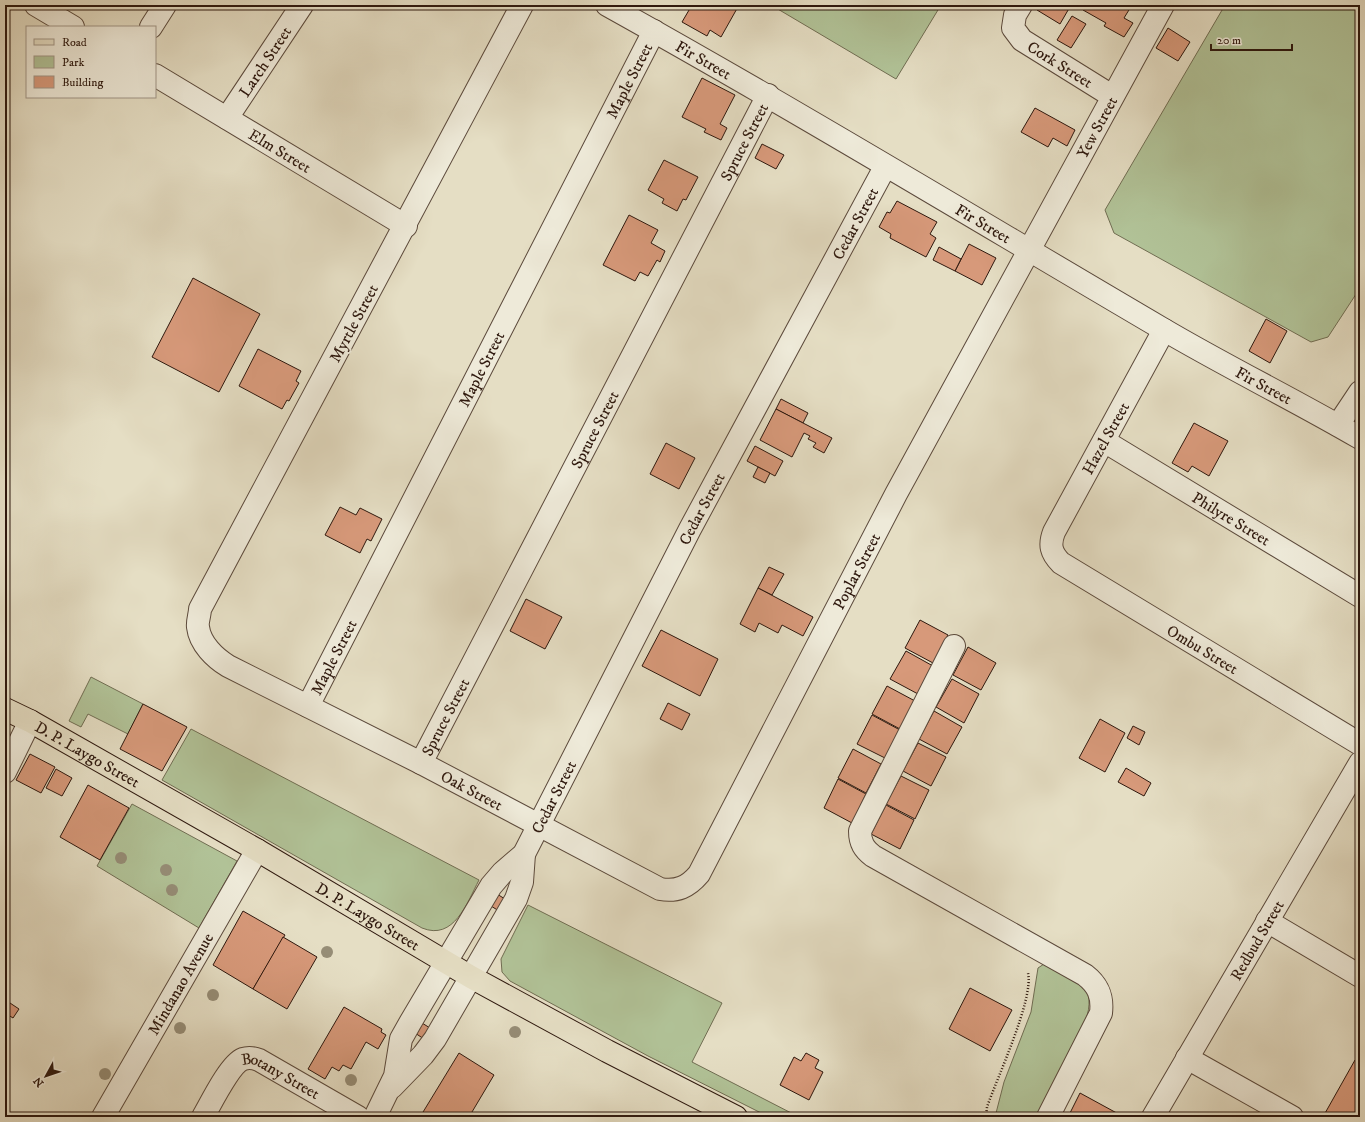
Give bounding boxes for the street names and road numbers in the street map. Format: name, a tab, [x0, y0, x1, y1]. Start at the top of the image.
street label: Larch Street	[235, 23, 296, 101]
street label: Fir Street	[672, 37, 735, 84]
street label: Cork Street	[1023, 37, 1096, 93]
street label: Maple Street	[602, 40, 657, 122]
street label: Yew Street	[1072, 93, 1122, 162]
street label: Spruce Street	[716, 100, 773, 185]
street label: Elm Street	[245, 125, 315, 178]
street label: Cedar Street	[828, 184, 883, 263]
street label: Fir Street	[952, 200, 1014, 248]
street label: Myrtle Street	[325, 281, 383, 366]
street label: Maple Street	[454, 328, 509, 410]
street label: Fir Street	[1232, 363, 1295, 409]
street label: Spruce Street	[567, 388, 624, 472]
street label: Hazel Street	[1078, 399, 1134, 478]
street label: Cedar Street	[675, 469, 730, 549]
street label: Philyre Street	[1188, 488, 1274, 550]
street label: Poplar Street	[829, 530, 885, 613]
street label: Maple Street	[306, 616, 362, 699]
street label: Ombu Street	[1163, 621, 1242, 679]
street label: Spruce Street	[417, 675, 474, 760]
street label: D. P. Laygo Street	[31, 717, 143, 792]
street label: Cedar Street	[527, 757, 581, 837]
street label: Oak Street	[437, 766, 506, 815]
street label: D. P. Laygo Street	[312, 878, 423, 955]
street label: Redbud Street	[1226, 897, 1289, 984]
street label: Mindanao Avenue	[144, 929, 218, 1039]
street label: Botany Street	[240, 1048, 323, 1104]

